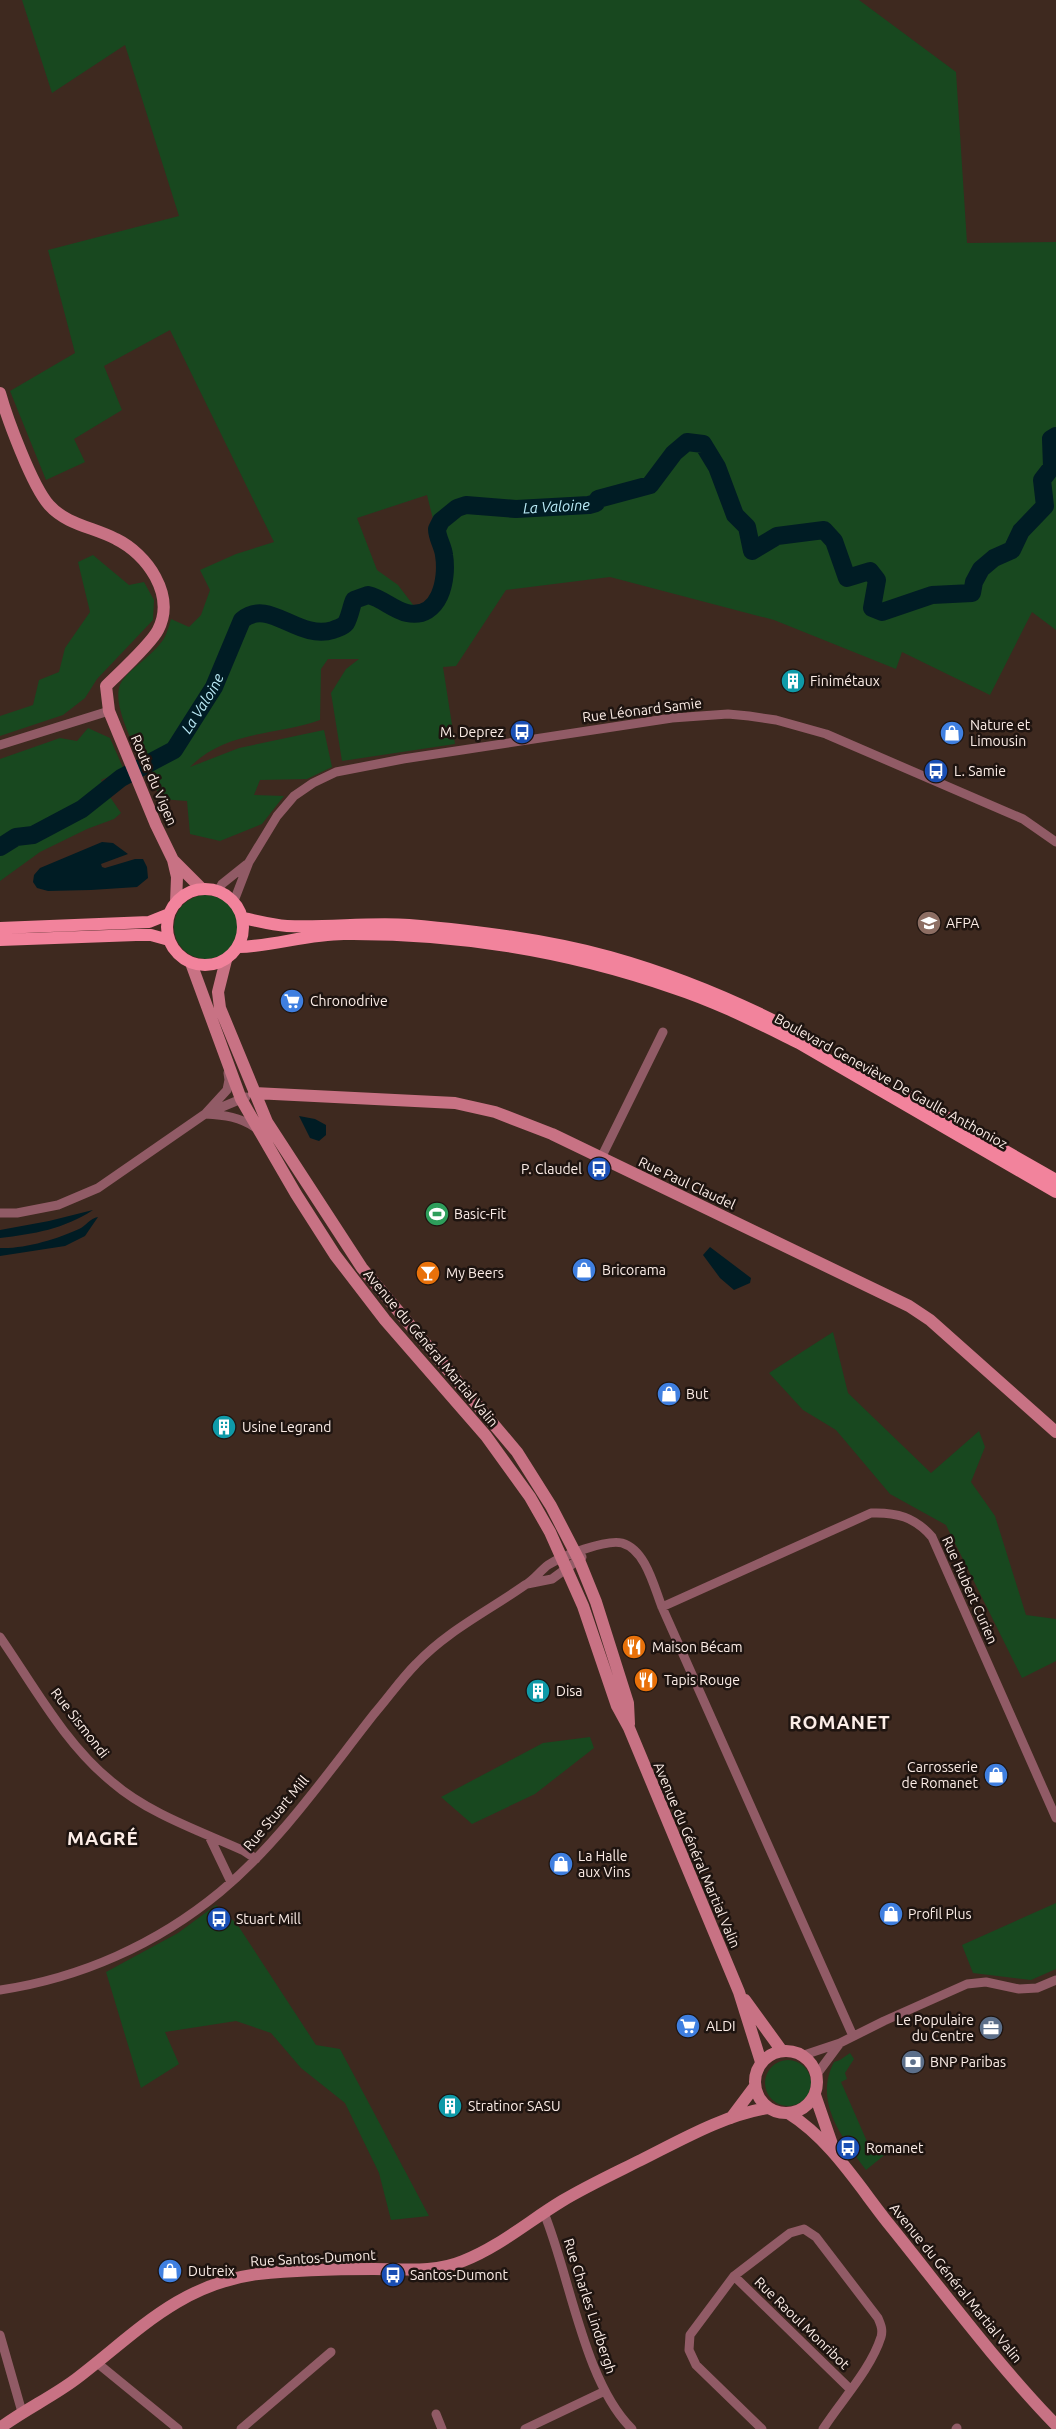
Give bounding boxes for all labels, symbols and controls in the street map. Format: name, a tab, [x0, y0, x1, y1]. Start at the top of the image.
water label: La Valoine	[522, 496, 591, 517]
building icon: Finimétaux	[780, 668, 806, 694]
water label: La Valoine	[178, 670, 227, 736]
place label: Finimétaux	[810, 673, 880, 689]
street label: Rue Léonard Samie	[581, 695, 703, 725]
place label: Nature et Limousin	[970, 717, 1031, 749]
bus stop icon: M. Deprez	[509, 719, 535, 745]
shop icon: Nature et Limousin	[939, 720, 965, 746]
place label: M. Deprez	[440, 724, 504, 740]
street label: Route du Vigen	[128, 732, 180, 828]
bus stop icon: L. Samie	[923, 758, 949, 784]
place label: L. Samie	[954, 763, 1006, 779]
school or university icon: AFPA	[916, 910, 942, 936]
place label: AFPA	[946, 915, 979, 931]
supermarket icon: Chronodrive	[279, 988, 305, 1014]
place label: Chronodrive	[310, 993, 388, 1009]
street label: Boulevard Geneviève De Gaulle Anthonioz	[772, 1010, 1010, 1152]
street label: Rue Paul Claudel	[636, 1154, 738, 1213]
bus stop icon: P. Claudel	[586, 1156, 612, 1182]
place label: P. Claudel	[521, 1161, 582, 1177]
sports icon: Basic-Fit	[424, 1201, 450, 1227]
place label: Basic-Fit	[454, 1206, 507, 1222]
shop icon: Bricorama	[571, 1257, 597, 1283]
bar icon: My Beers	[415, 1260, 441, 1286]
place label: Bricorama	[602, 1262, 666, 1278]
place label: My Beers	[446, 1265, 504, 1281]
street label: Avenue du Général Martial Valin	[360, 1266, 502, 1430]
shop icon: But	[656, 1381, 682, 1407]
place label: But	[686, 1386, 709, 1402]
building icon: Usine Legrand	[211, 1414, 237, 1440]
place label: Usine Legrand	[242, 1419, 332, 1435]
street label: Rue Hubert Curien	[939, 1534, 1001, 1646]
restaurant icon: Maison Bécam	[621, 1634, 647, 1660]
place label: Maison Bécam	[652, 1639, 743, 1655]
restaurant icon: Tapis Rouge	[633, 1667, 659, 1693]
place label: Tapis Rouge	[664, 1672, 740, 1688]
building icon: Disa	[525, 1678, 551, 1704]
place label: Disa	[556, 1683, 583, 1699]
street label: Rue Sismondi	[48, 1685, 112, 1761]
district label: ROMANET	[789, 1711, 891, 1733]
place label: Carrosserie de Romanet	[901, 1759, 978, 1791]
street label: Avenue du Général Martial Valin	[650, 1760, 744, 1950]
shop icon: Carrosserie de Romanet	[983, 1762, 1009, 1788]
street label: Rue Stuart Mill	[240, 1772, 312, 1854]
district label: MAGRÉ	[67, 1827, 139, 1849]
place label: La Halle aux Vins	[578, 1848, 630, 1880]
shop icon: La Halle aux Vins	[548, 1851, 574, 1877]
shop icon: Profil Plus	[878, 1901, 904, 1927]
bus stop icon: Stuart Mill	[206, 1906, 232, 1932]
place label: Profil Plus	[908, 1906, 972, 1922]
place label: Stuart Mill	[236, 1911, 301, 1927]
place label: Le Populaire du Centre	[896, 2012, 974, 2044]
supermarket icon: ALDI	[675, 2013, 701, 2039]
office icon: Le Populaire du Centre	[978, 2015, 1004, 2041]
place label: ALDI	[706, 2018, 736, 2034]
bank icon: BNP Paribas	[900, 2049, 926, 2075]
place label: BNP Paribas	[930, 2054, 1006, 2070]
building icon: Stratinor SASU	[437, 2093, 463, 2119]
place label: Stratinor SASU	[468, 2098, 560, 2114]
bus stop icon: Romanet	[835, 2135, 861, 2161]
place label: Romanet	[866, 2140, 924, 2156]
street label: Avenue du Général Martial Valin	[887, 2200, 1025, 2366]
street label: Rue Charles Lindbergh	[561, 2236, 619, 2376]
street label: Rue Santos-Dumont	[250, 2247, 377, 2269]
shop icon: Dutreix	[157, 2258, 183, 2284]
bus stop icon: Santos-Dumont	[380, 2262, 406, 2288]
place label: Dutreix	[188, 2263, 235, 2279]
place label: Santos-Dumont	[410, 2267, 508, 2283]
street label: Rue Raoul Monribot	[751, 2274, 853, 2373]

